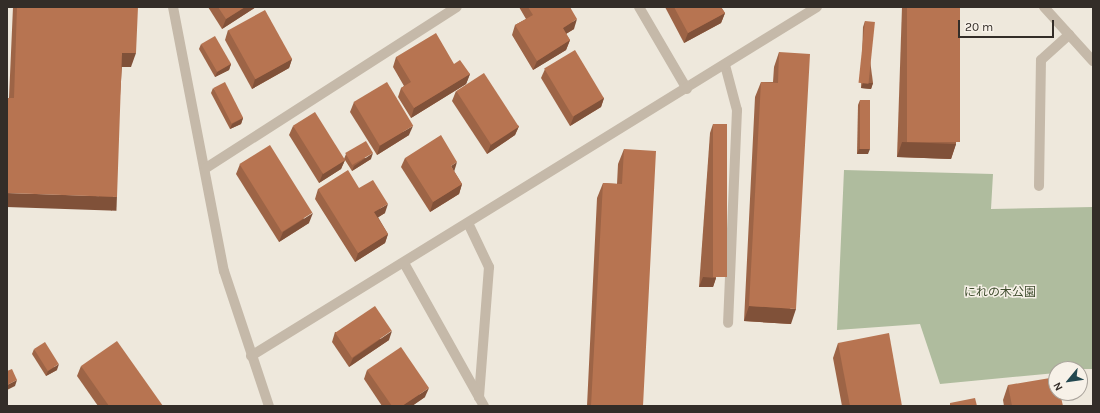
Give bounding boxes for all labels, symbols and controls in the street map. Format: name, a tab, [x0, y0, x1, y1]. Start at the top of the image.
scale bar	[960, 12, 1056, 38]
text: 20 m	[965, 20, 993, 34]
park label: にれの木公園	[964, 286, 1036, 300]
north arrow	[1048, 361, 1088, 401]
text: N	[1050, 380, 1066, 393]

